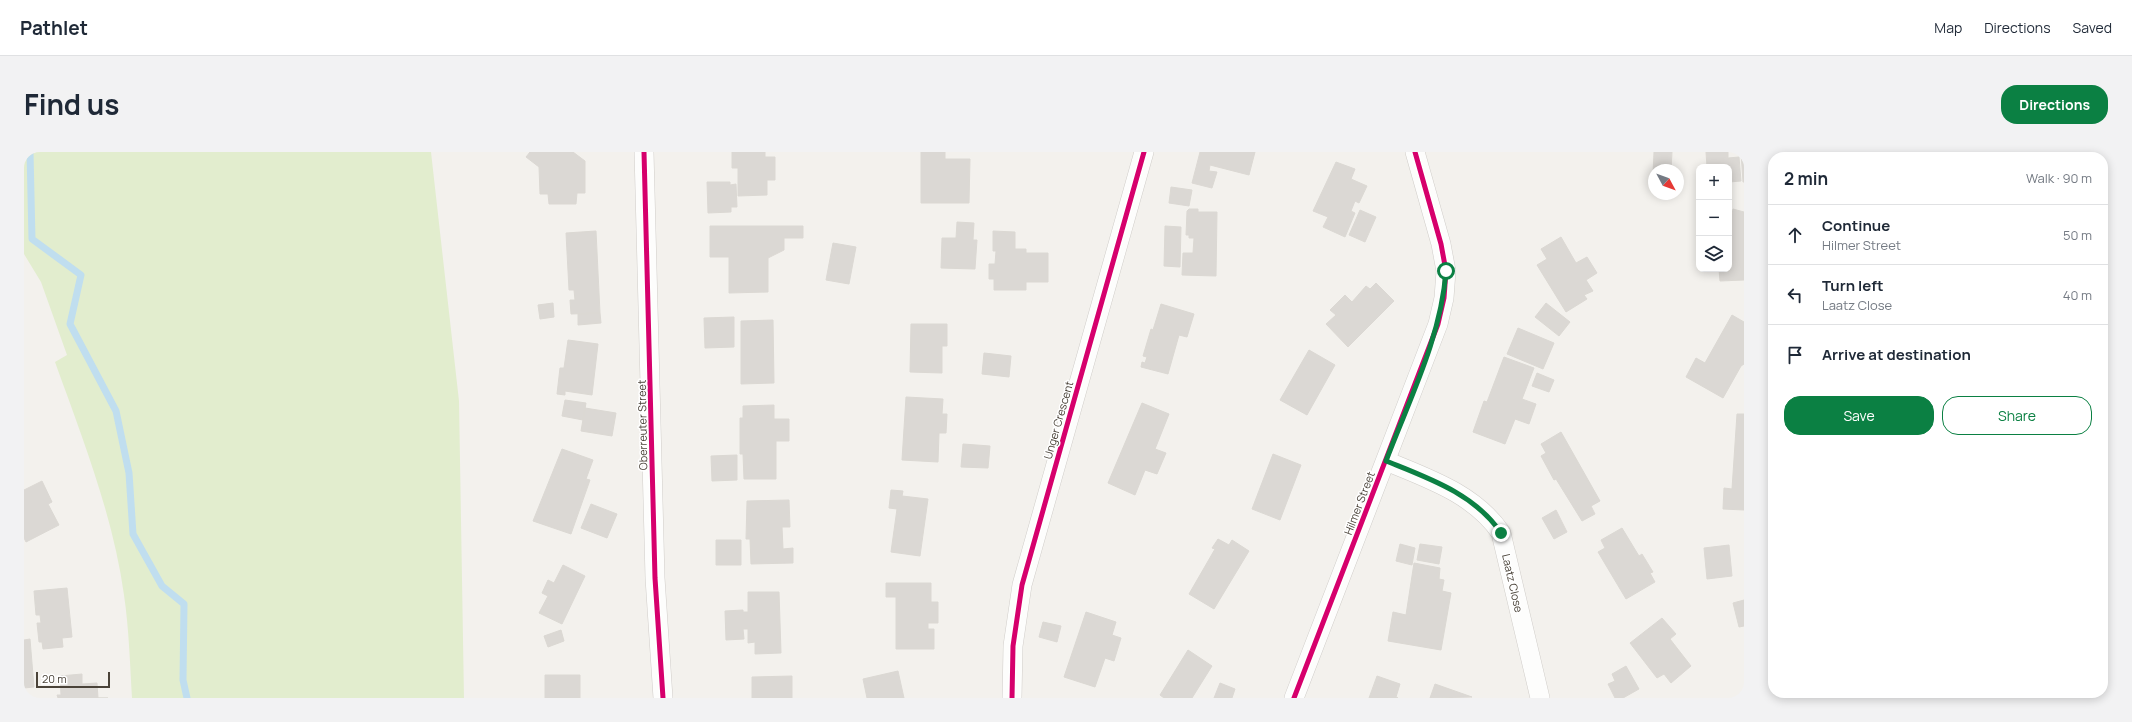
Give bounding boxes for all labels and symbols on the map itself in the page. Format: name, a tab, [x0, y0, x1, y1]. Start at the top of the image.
north arrow	[1648, 164, 1684, 200]
route start	[1437, 262, 1455, 280]
street label: Oberreuter Street	[634, 379, 650, 471]
street label: Unger Crescent	[1040, 379, 1076, 461]
street label: Hilmer Street	[1340, 469, 1378, 537]
route end	[1492, 524, 1510, 542]
street label: Laatz Close	[1499, 552, 1527, 614]
scale bar	[36, 670, 110, 689]

